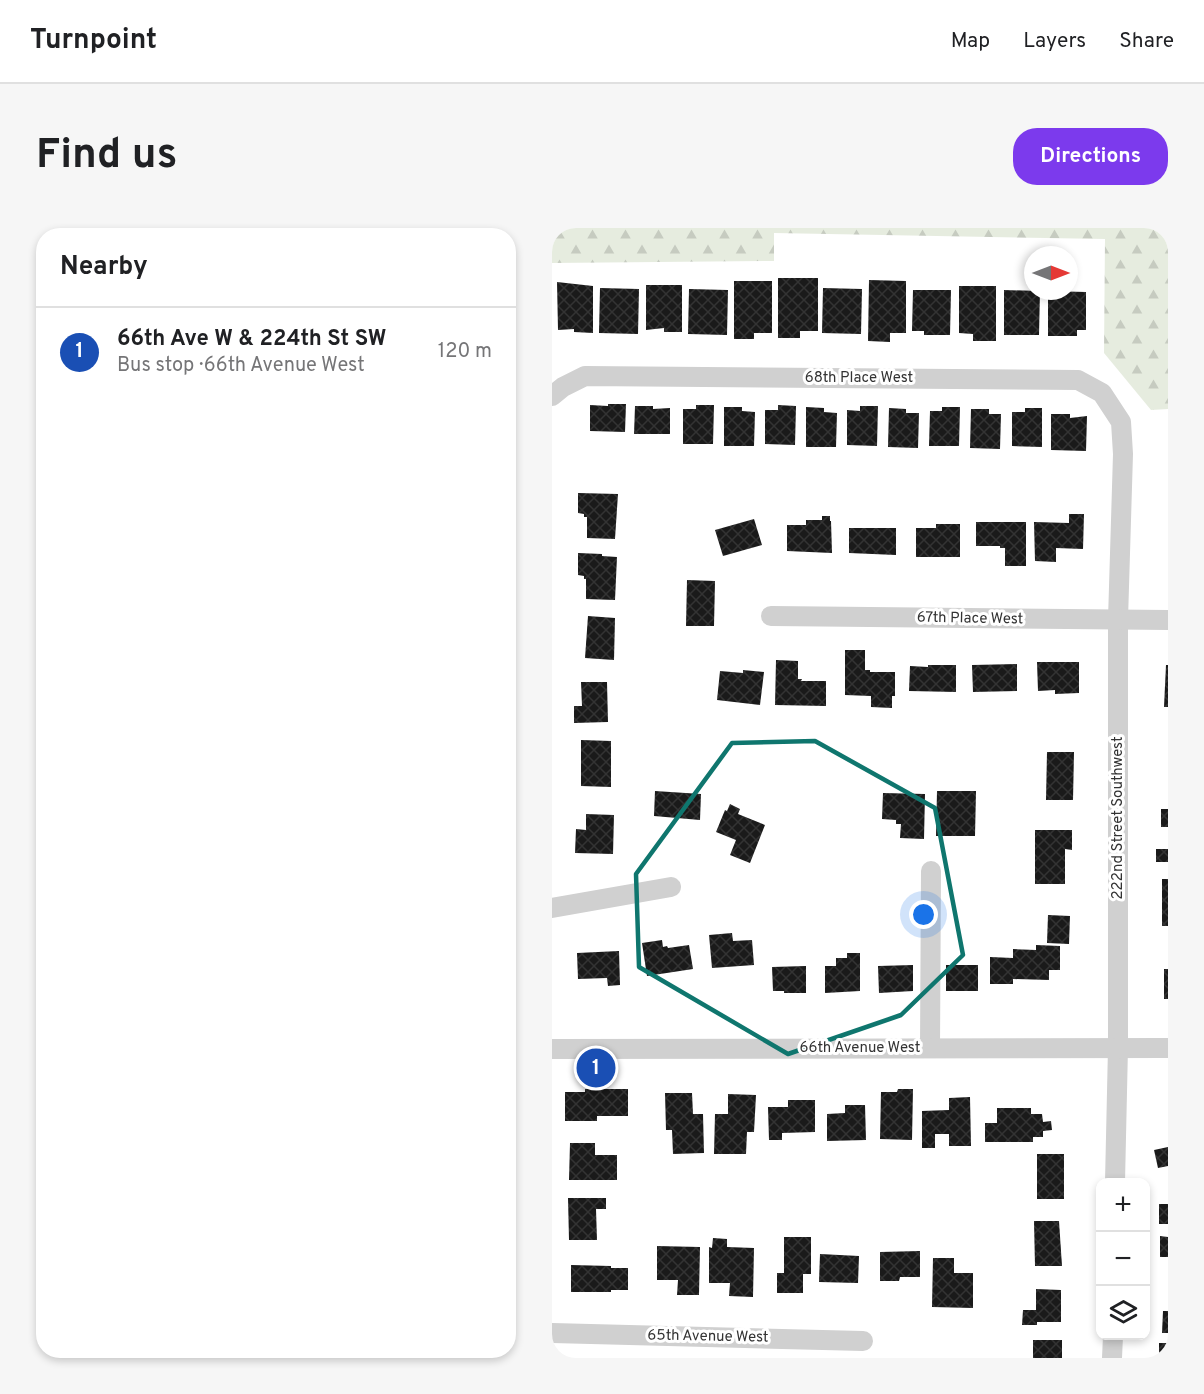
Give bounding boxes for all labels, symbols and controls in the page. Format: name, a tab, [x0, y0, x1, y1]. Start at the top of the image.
text: Turnpoint	[30, 23, 157, 59]
text: Map	[951, 28, 990, 55]
text: Layers	[1023, 28, 1086, 55]
text: Share	[1119, 28, 1174, 55]
button: Directions	[1013, 128, 1168, 185]
text: Find us	[36, 130, 177, 183]
north arrow	[1024, 246, 1078, 300]
text: Nearby	[60, 251, 148, 284]
text: 66th Ave W & 224th St SW	[117, 326, 386, 353]
text: 1	[76, 339, 84, 365]
text: 120 m	[438, 339, 492, 365]
text: Bus stop · 66th Avenue West	[117, 353, 365, 379]
street label: 68th Place West	[805, 369, 913, 388]
street label: 67th Place West	[917, 609, 1023, 629]
street label: 222nd Street Southwest	[1109, 736, 1128, 900]
your location	[909, 900, 938, 929]
street label: 66th Avenue West	[800, 1039, 920, 1058]
pin: 1	[576, 1046, 615, 1090]
map controls	[1096, 1178, 1150, 1340]
button: +	[1096, 1178, 1150, 1232]
button: −	[1096, 1232, 1150, 1286]
button: layers	[1096, 1286, 1150, 1340]
street label: 65th Avenue West	[647, 1326, 769, 1348]

